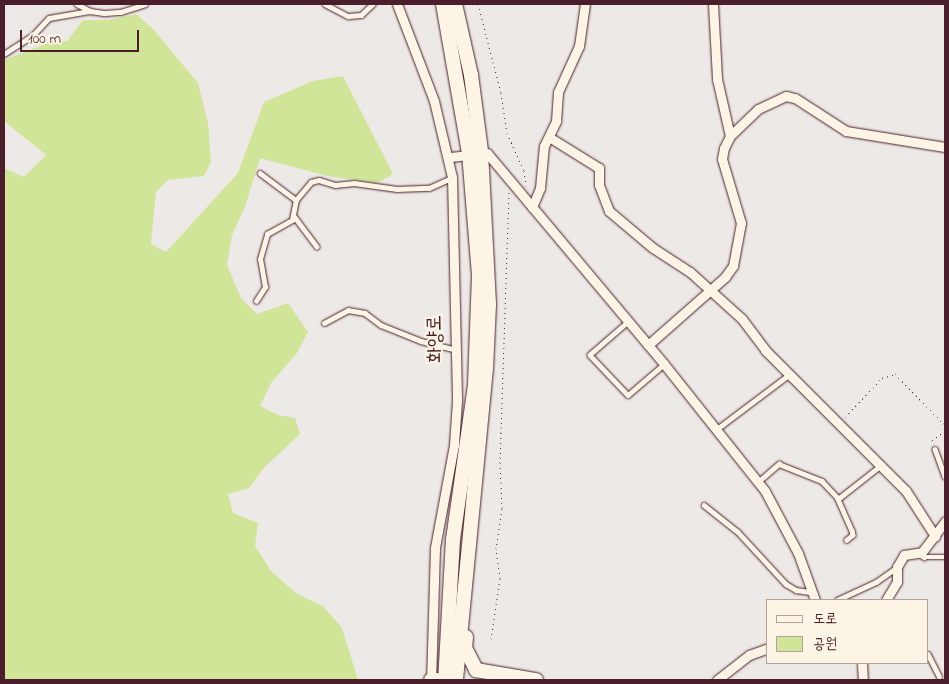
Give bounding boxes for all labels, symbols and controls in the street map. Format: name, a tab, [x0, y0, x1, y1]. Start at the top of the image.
scale bar	[22, 20, 141, 52]
text: 100 m	[28, 28, 61, 50]
street label: 화양로	[424, 315, 448, 363]
legend	[766, 599, 929, 664]
text: 도로	[813, 608, 837, 630]
text: 공원	[813, 633, 837, 655]

